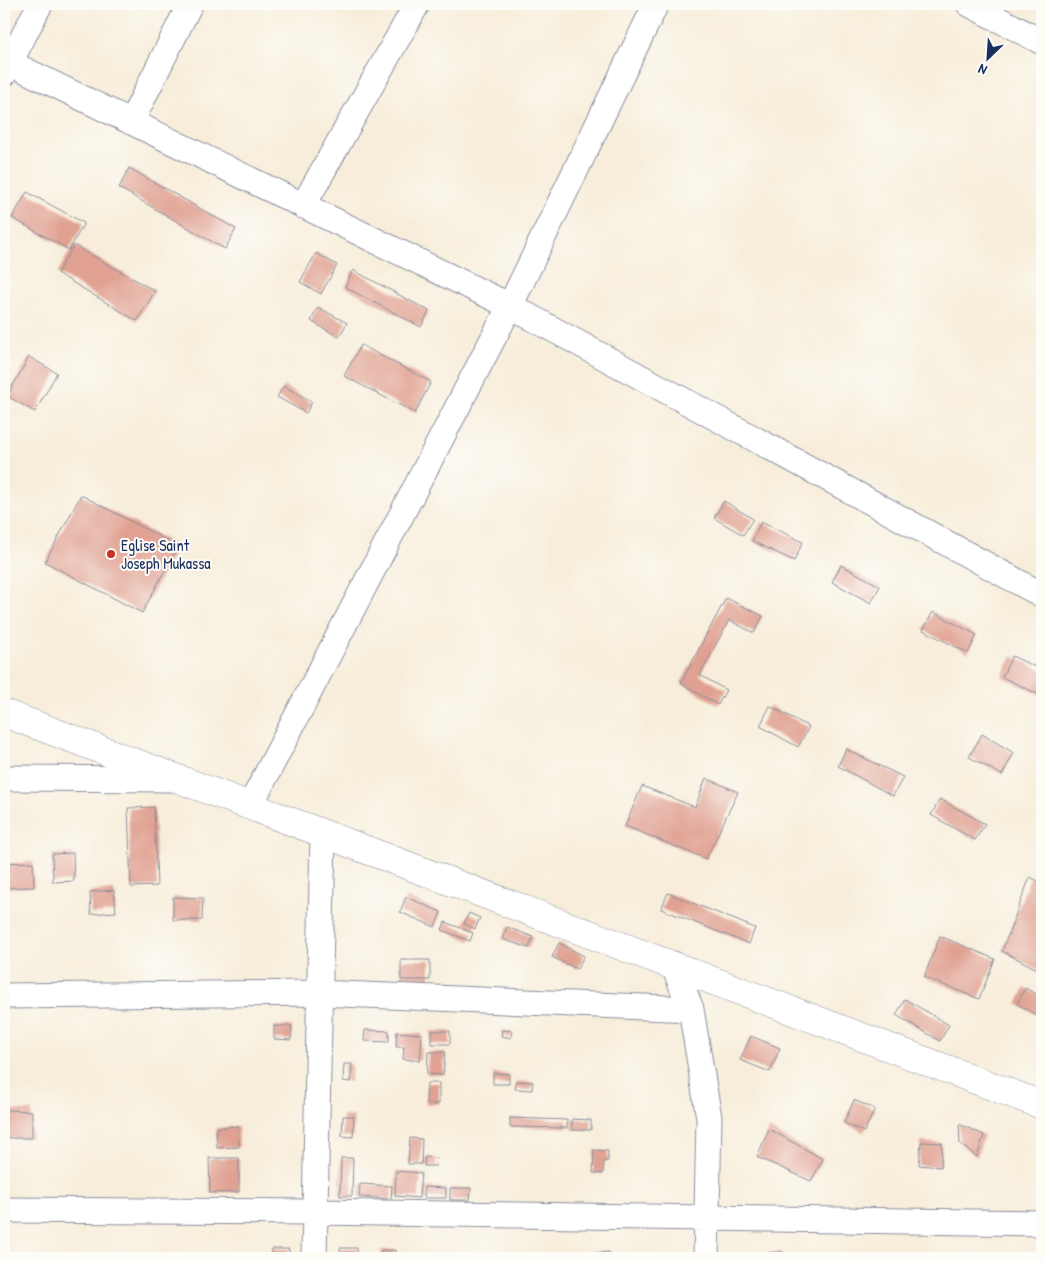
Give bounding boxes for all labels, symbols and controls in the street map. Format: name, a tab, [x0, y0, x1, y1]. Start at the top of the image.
north arrow	[964, 32, 1014, 82]
text: N	[974, 60, 990, 80]
place label: Eglise Saint Joseph Mukassa	[121, 534, 211, 574]
marker: Eglise Saint Joseph Mukassa	[105, 548, 117, 560]

